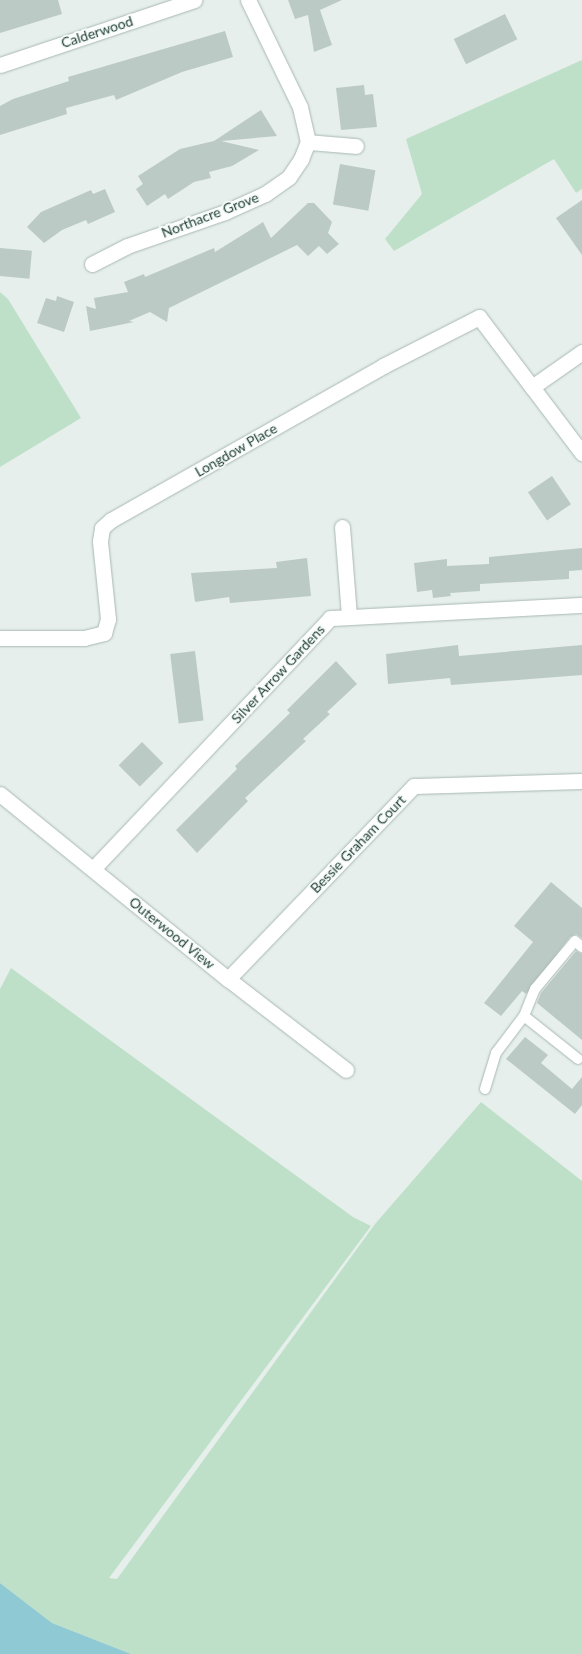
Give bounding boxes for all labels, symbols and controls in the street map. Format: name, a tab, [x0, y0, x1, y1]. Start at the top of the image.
street label: Calderwood	[59, 12, 135, 52]
street label: Northacre Grove	[159, 189, 261, 241]
street label: Longdow Place	[192, 420, 280, 480]
street label: Silver Arrow Gardens	[227, 621, 329, 727]
street label: Bessie Graham Court	[307, 791, 409, 897]
street label: Outerwood View	[126, 893, 218, 973]

